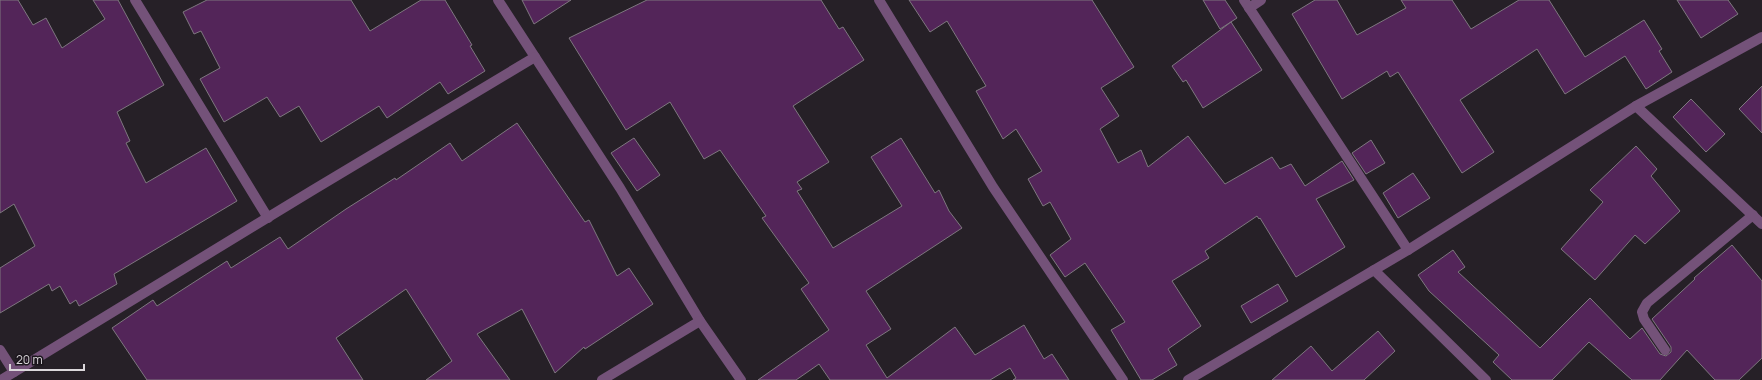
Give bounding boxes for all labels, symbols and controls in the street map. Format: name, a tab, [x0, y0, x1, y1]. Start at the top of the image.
scale bar	[10, 346, 84, 372]
text: 20 m	[16, 351, 43, 368]

